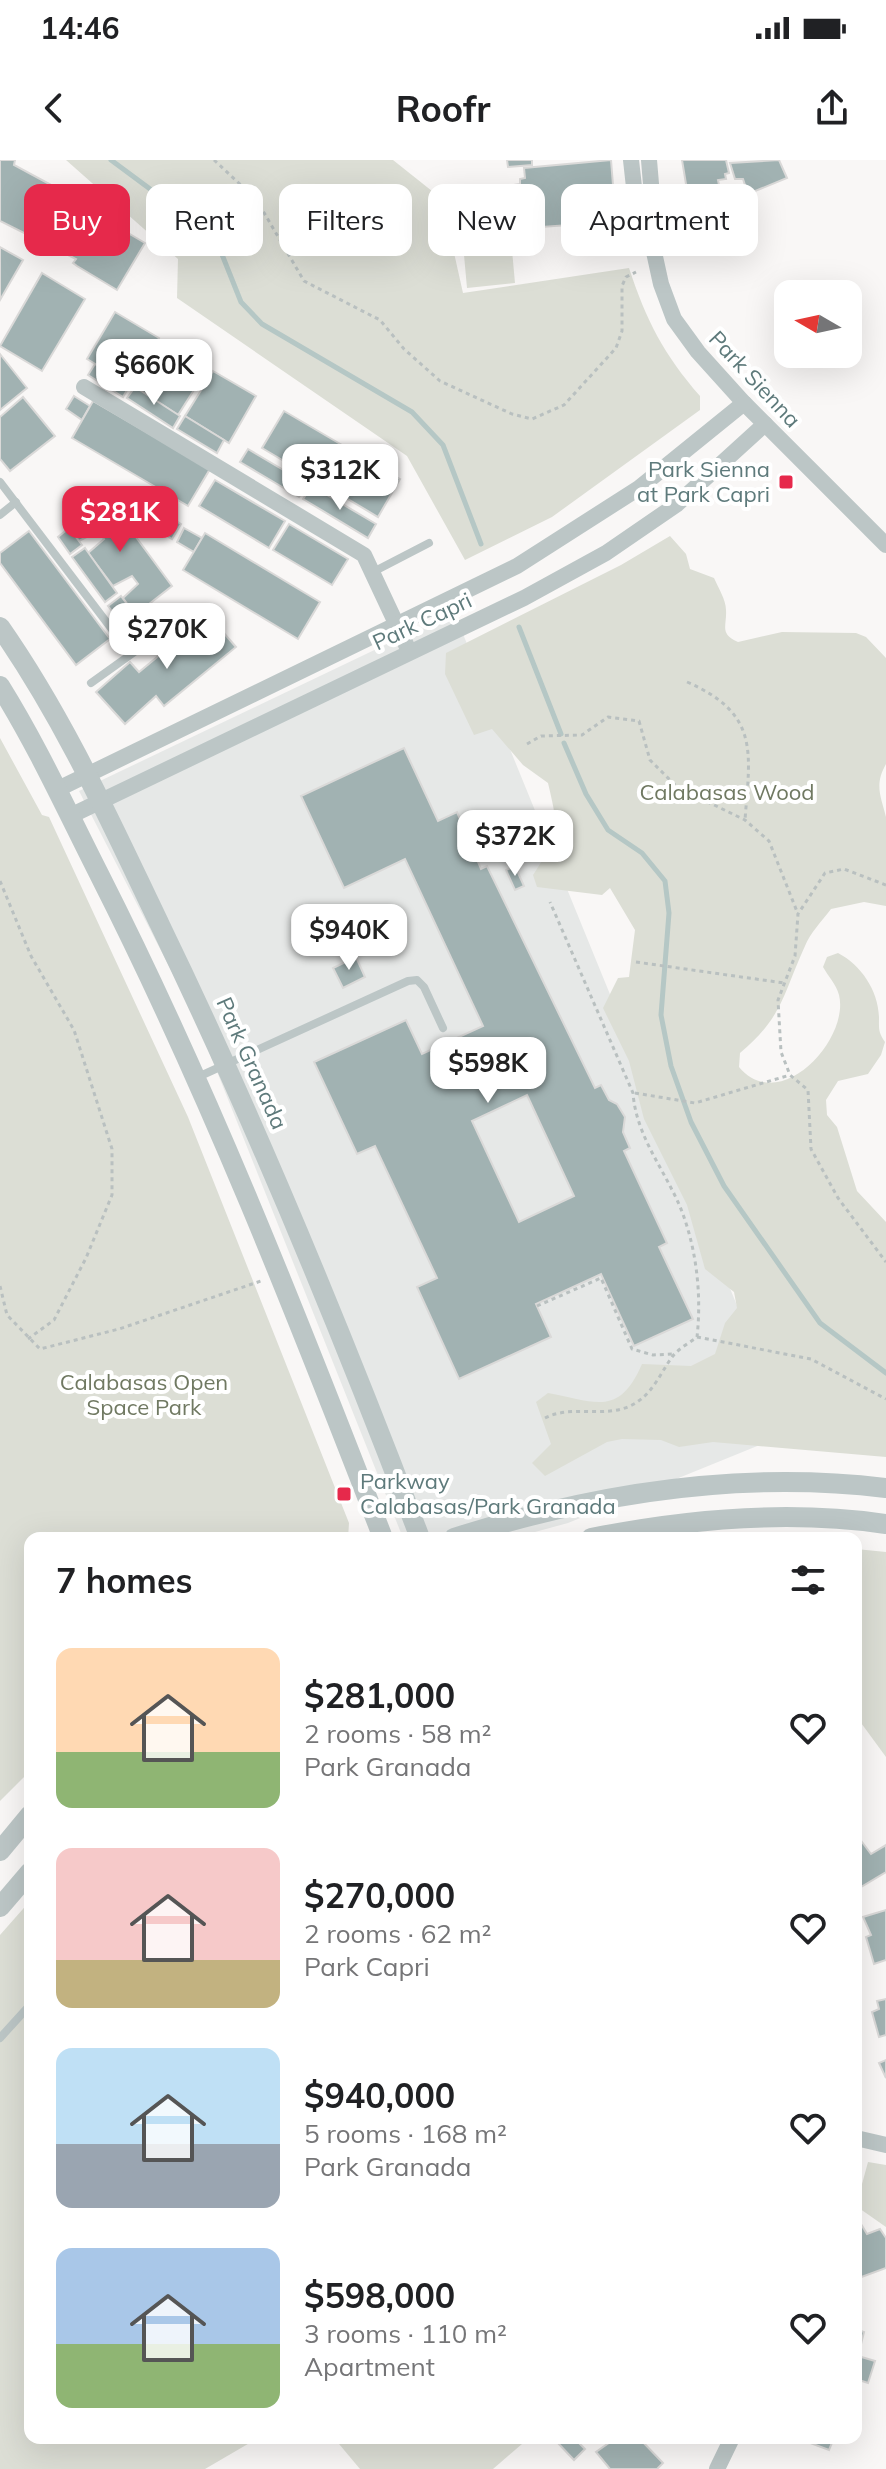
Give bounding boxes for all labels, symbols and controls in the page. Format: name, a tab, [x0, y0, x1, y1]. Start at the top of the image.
text: 14:46	[40, 9, 119, 47]
icon: back	[32, 86, 76, 130]
text: Roofr	[396, 86, 490, 131]
icon: share	[810, 86, 854, 130]
chip: Buy	[24, 184, 130, 256]
chip: Rent	[146, 184, 263, 256]
chip: Filters	[279, 184, 412, 256]
chip: New	[428, 184, 545, 256]
chip: Apartment	[561, 184, 758, 256]
north arrow	[774, 280, 862, 368]
map controls	[774, 280, 862, 368]
street label: Park Sienna	[703, 325, 807, 433]
pin: $660K	[98, 339, 210, 407]
text: $660K	[114, 348, 194, 381]
pin: $312K	[284, 444, 396, 512]
text: $312K	[300, 453, 380, 486]
place label: Park Sienna at Park Capri	[637, 455, 770, 508]
marker: Park Sienna at Park Capri	[777, 473, 795, 491]
pin: $281K	[64, 486, 176, 554]
text: $281K	[80, 495, 160, 528]
street label: Park Capri	[368, 586, 476, 656]
pin: $270K	[111, 603, 223, 671]
text: $270K	[127, 612, 207, 645]
park label: Calabasas Wood	[640, 778, 815, 806]
pin: $372K	[459, 810, 571, 878]
text: $372K	[475, 819, 555, 852]
pin: $940K	[293, 904, 405, 972]
text: $940K	[309, 913, 389, 946]
street label: Park Granada	[210, 993, 294, 1133]
pin: $598K	[432, 1037, 544, 1105]
text: $598K	[448, 1046, 528, 1079]
park label: Calabasas Open Space Park	[60, 1368, 228, 1421]
place label: Parkway Calabasas/Park Granada	[360, 1467, 616, 1520]
marker: Parkway Calabasas/Park Granada	[335, 1485, 353, 1503]
icon: filters	[786, 1558, 830, 1602]
text: 7 homes	[56, 1559, 193, 1602]
text: $281,000	[304, 1674, 455, 1717]
icon: home	[120, 1680, 216, 1776]
icon: heart	[786, 1706, 830, 1750]
text: 2 rooms · 58 m²	[304, 1717, 491, 1750]
text: Park Granada	[304, 1750, 471, 1783]
text: $270,000	[304, 1874, 455, 1917]
icon: home	[120, 1880, 216, 1976]
icon: heart	[786, 1906, 830, 1950]
text: 2 rooms · 62 m²	[304, 1917, 491, 1950]
text: Park Capri	[304, 1950, 430, 1983]
text: $940,000	[304, 2074, 455, 2117]
icon: home	[120, 2080, 216, 2176]
icon: heart	[786, 2106, 830, 2150]
text: 5 rooms · 168 m²	[304, 2117, 507, 2150]
text: Park Granada	[304, 2150, 471, 2183]
text: $598,000	[304, 2274, 455, 2317]
icon: home	[120, 2280, 216, 2376]
icon: heart	[786, 2306, 830, 2350]
text: 3 rooms · 110 m²	[304, 2317, 507, 2350]
text: Apartment	[304, 2350, 435, 2383]

